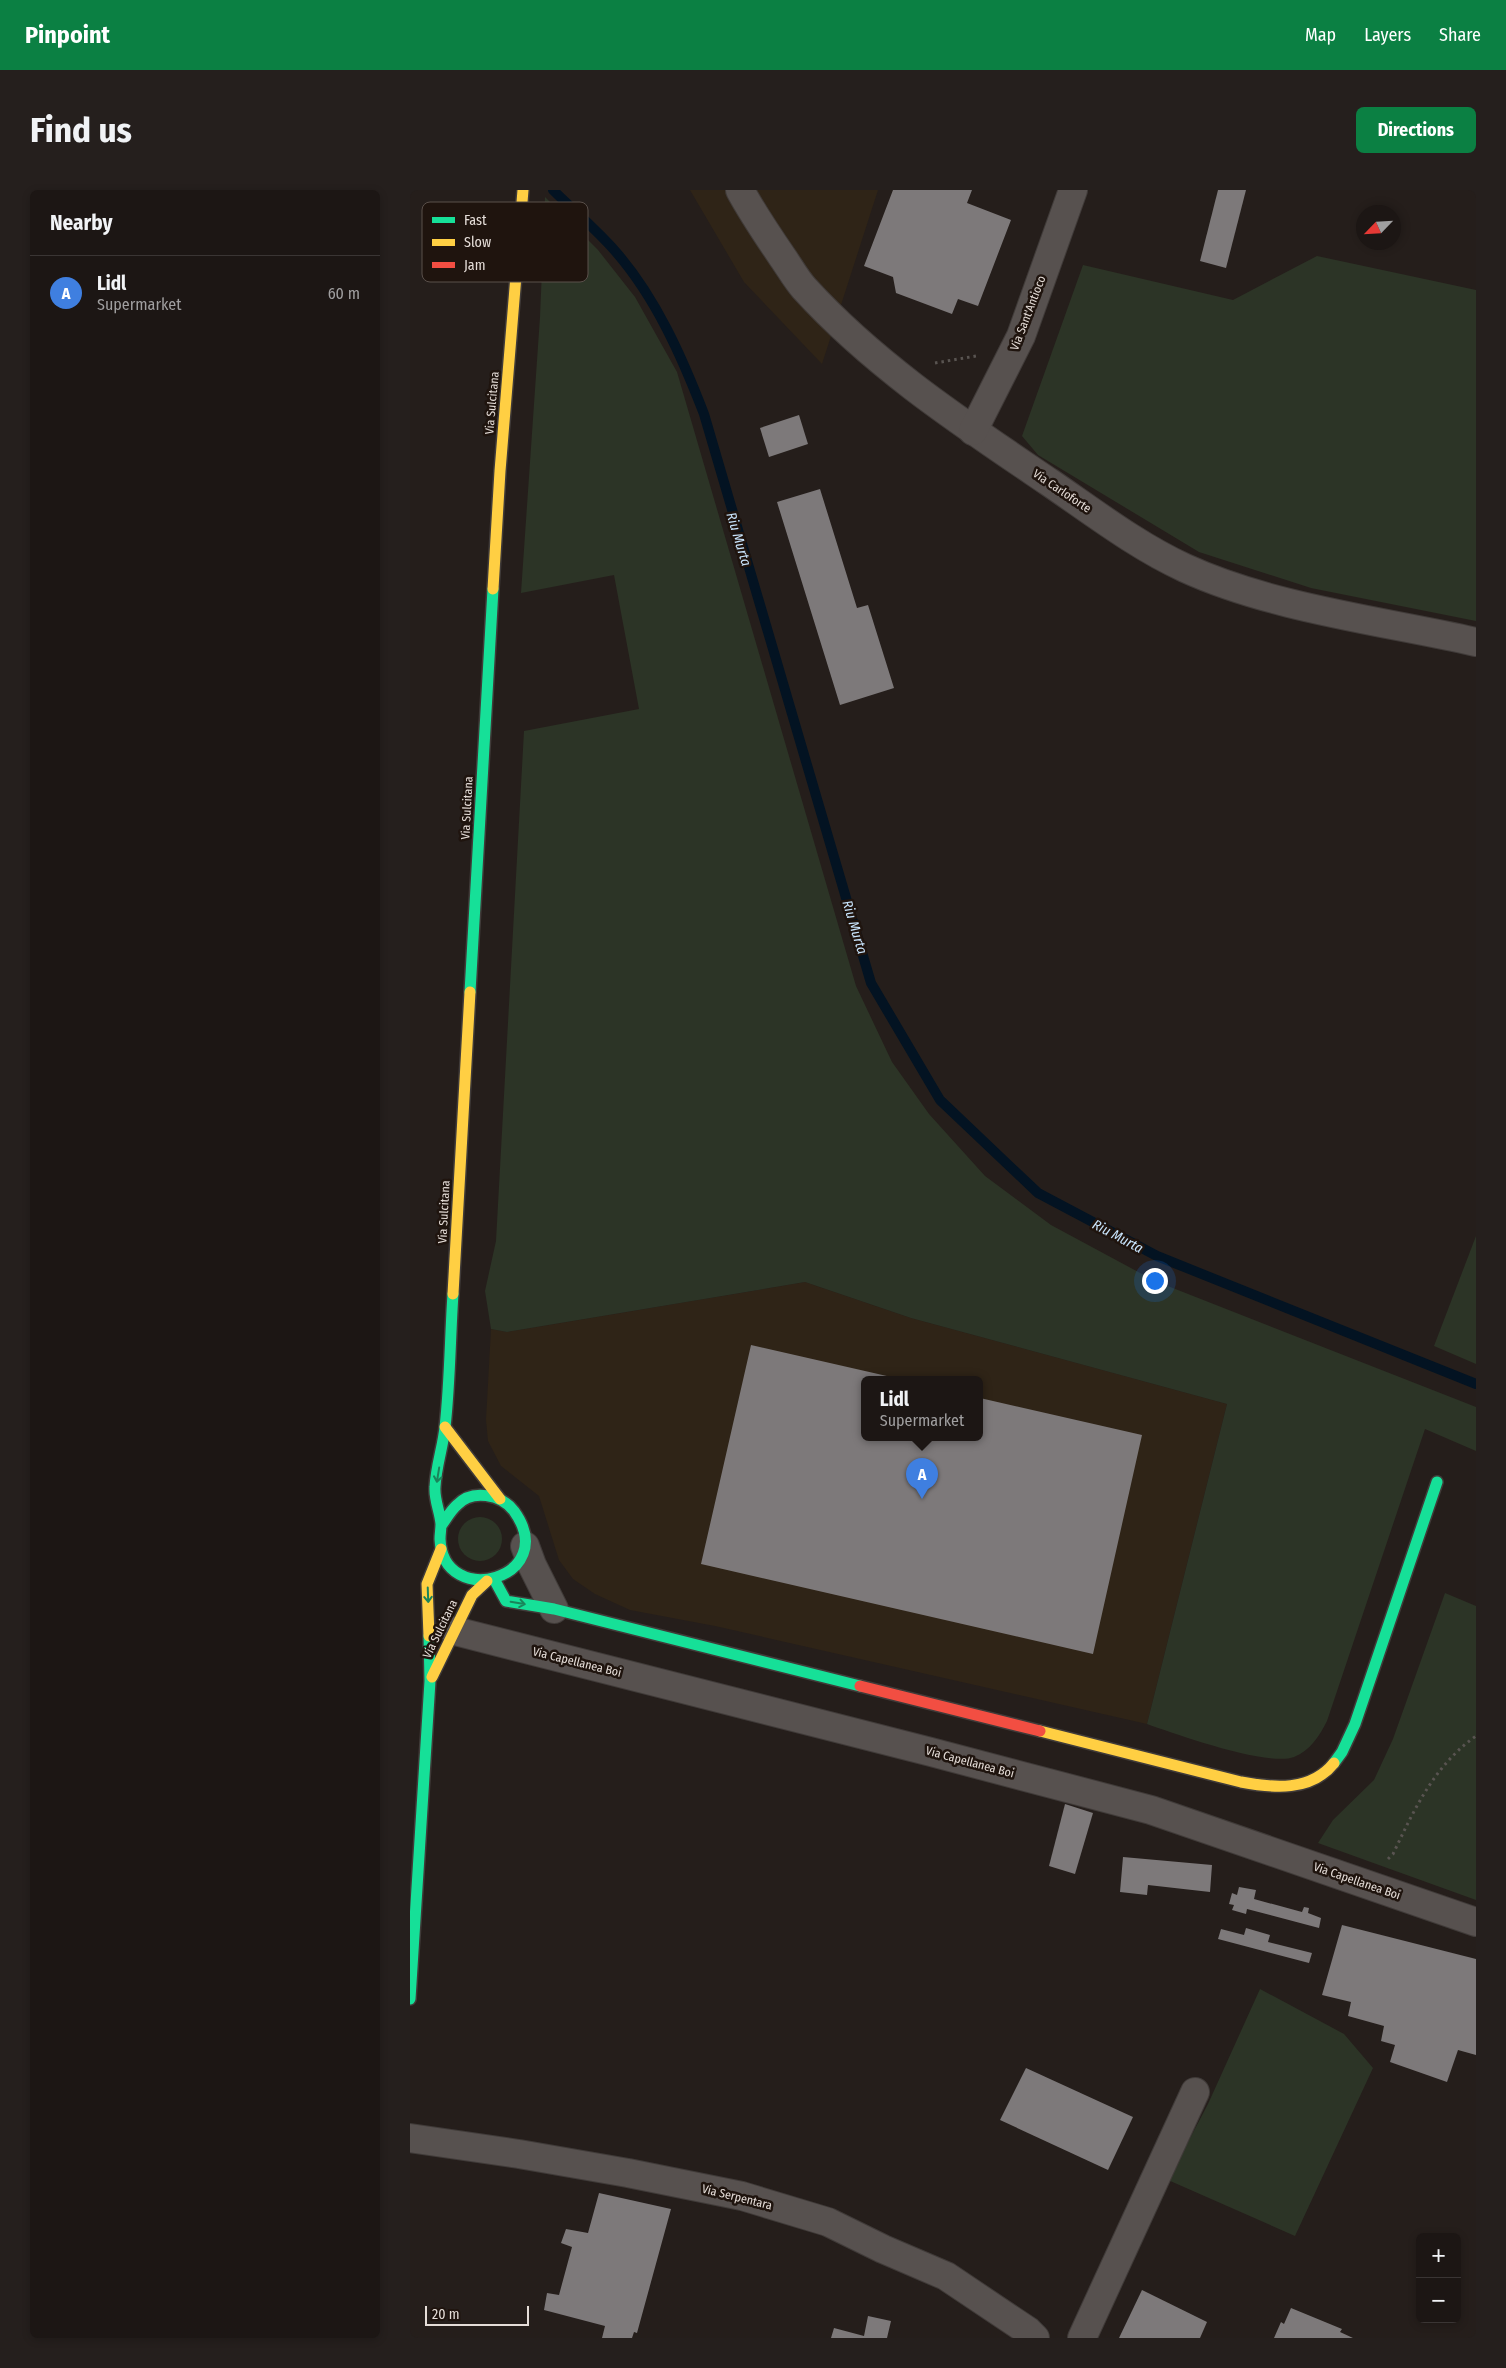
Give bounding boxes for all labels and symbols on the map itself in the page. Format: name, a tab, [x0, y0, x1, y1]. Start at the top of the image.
legend	[422, 202, 588, 282]
north arrow	[1356, 205, 1401, 250]
text: Fast	[464, 212, 487, 229]
text: Slow	[464, 234, 491, 251]
text: Jam	[464, 257, 485, 274]
street label: Via Sant'Antioco	[1007, 274, 1049, 352]
street label: Via Sulcitana	[482, 371, 502, 435]
street label: Via Carloforte	[1030, 466, 1094, 516]
water label: Riu Murta	[722, 510, 755, 568]
street label: Via Sulcitana	[458, 776, 476, 840]
water label: Riu Murta	[838, 898, 871, 956]
street label: Via Sulcitana	[435, 1180, 453, 1244]
water label: Riu Murta	[1089, 1216, 1146, 1257]
your location	[1142, 1268, 1168, 1294]
pin: A	[906, 1458, 938, 1499]
one-way arrow	[432, 1467, 442, 1483]
one-way arrow	[423, 1587, 432, 1603]
street label: Via Sulcitana	[420, 1597, 460, 1660]
one-way arrow	[510, 1598, 526, 1608]
street label: Via Capellanea Boi	[531, 1644, 623, 1680]
street label: Via Capellanea Boi	[924, 1743, 1016, 1781]
street label: Via Capellanea Boi	[1312, 1860, 1402, 1902]
street label: Via Serpentara	[700, 2182, 774, 2213]
scale bar	[425, 2303, 529, 2326]

